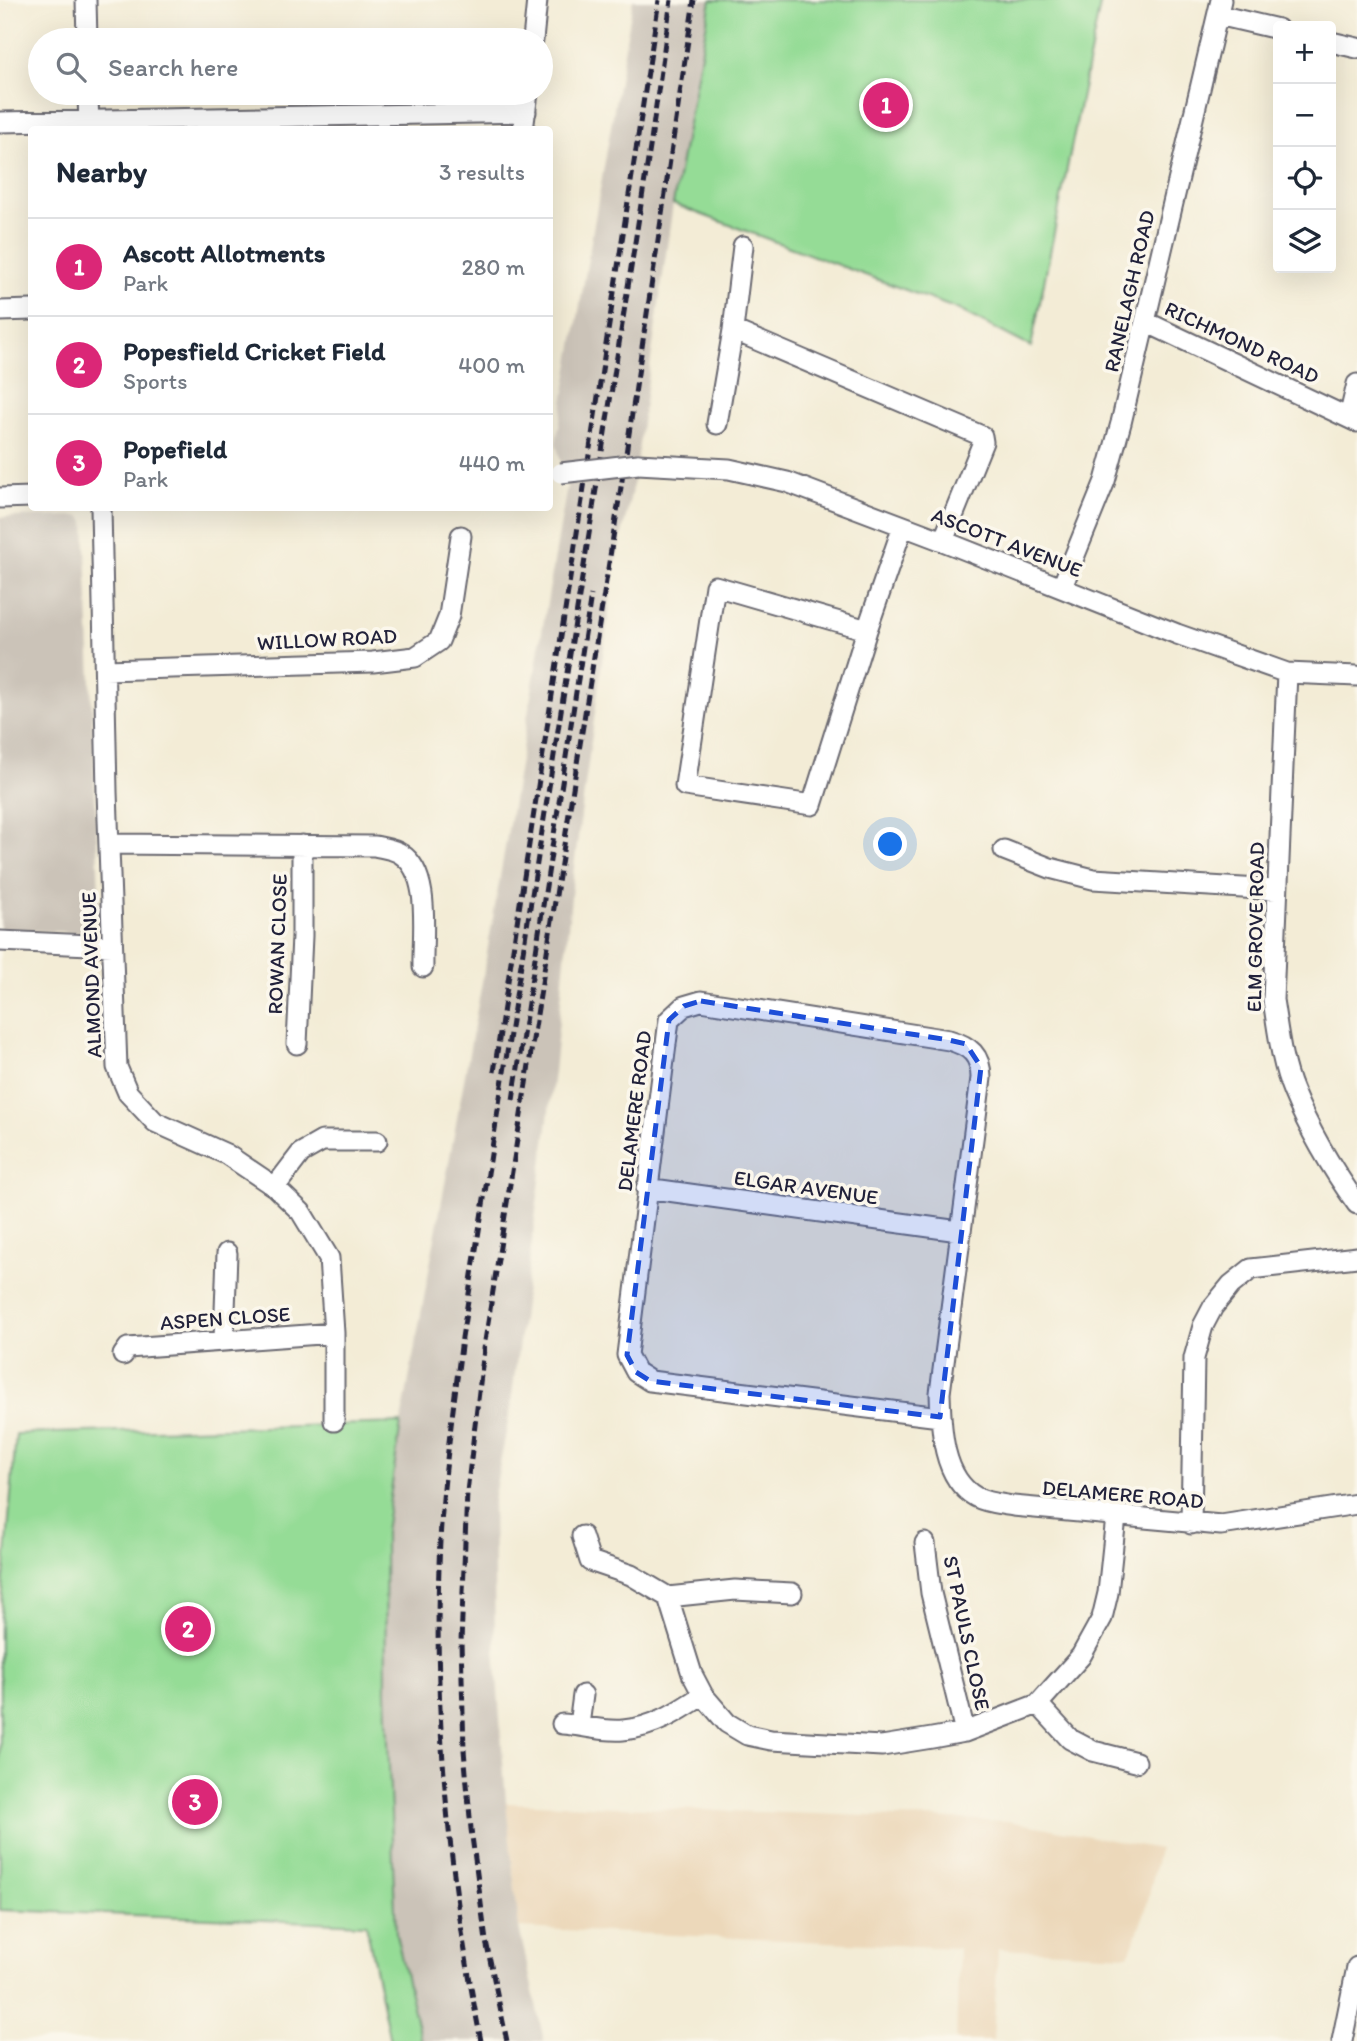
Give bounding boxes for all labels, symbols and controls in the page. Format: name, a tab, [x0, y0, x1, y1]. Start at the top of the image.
map controls	[1273, 21, 1336, 273]
button: +	[1273, 21, 1336, 84]
search box	[28, 28, 553, 105]
icon: search	[52, 48, 90, 86]
text: Search here	[108, 51, 238, 83]
pin: 1	[863, 79, 909, 131]
button: −	[1273, 84, 1336, 147]
button: locate	[1273, 147, 1336, 210]
text: Nearby	[56, 153, 147, 190]
text: 3 results	[439, 158, 525, 186]
street label: RANELAGH ROAD	[1098, 208, 1160, 374]
button: layers	[1273, 210, 1336, 273]
text: Ascott Allotments	[123, 237, 326, 269]
text: 1	[74, 253, 84, 281]
text: 280 m	[462, 253, 525, 281]
text: Park	[123, 269, 168, 297]
street label: RICHMOND ROAD	[1161, 295, 1323, 389]
text: Popesfield Cricket Field	[123, 335, 385, 367]
text: 2	[73, 351, 85, 379]
text: 400 m	[458, 351, 525, 379]
text: Sports	[123, 367, 187, 395]
text: Popefield	[123, 433, 227, 465]
text: 3	[73, 449, 85, 477]
text: 440 m	[459, 449, 525, 477]
text: Park	[123, 465, 168, 493]
street label: ASCOTT AVENUE	[928, 502, 1086, 582]
street label: WILLOW ROAD	[256, 623, 398, 655]
your location	[873, 827, 907, 861]
street label: ELM GROVE ROAD	[1241, 841, 1269, 1012]
street label: ROWAN CLOSE	[262, 873, 292, 1015]
street label: ALMOND AVENUE	[76, 892, 106, 1058]
street label: DELAMERE ROAD	[612, 1029, 656, 1193]
street label: ELGAR AVENUE	[733, 1165, 879, 1209]
street label: ASPEN CLOSE	[159, 1301, 291, 1335]
street label: DELAMERE ROAD	[1041, 1474, 1205, 1514]
street label: ST PAULS CLOSE	[938, 1553, 996, 1713]
pin: 2	[165, 1603, 211, 1655]
pin: 3	[172, 1776, 218, 1828]

